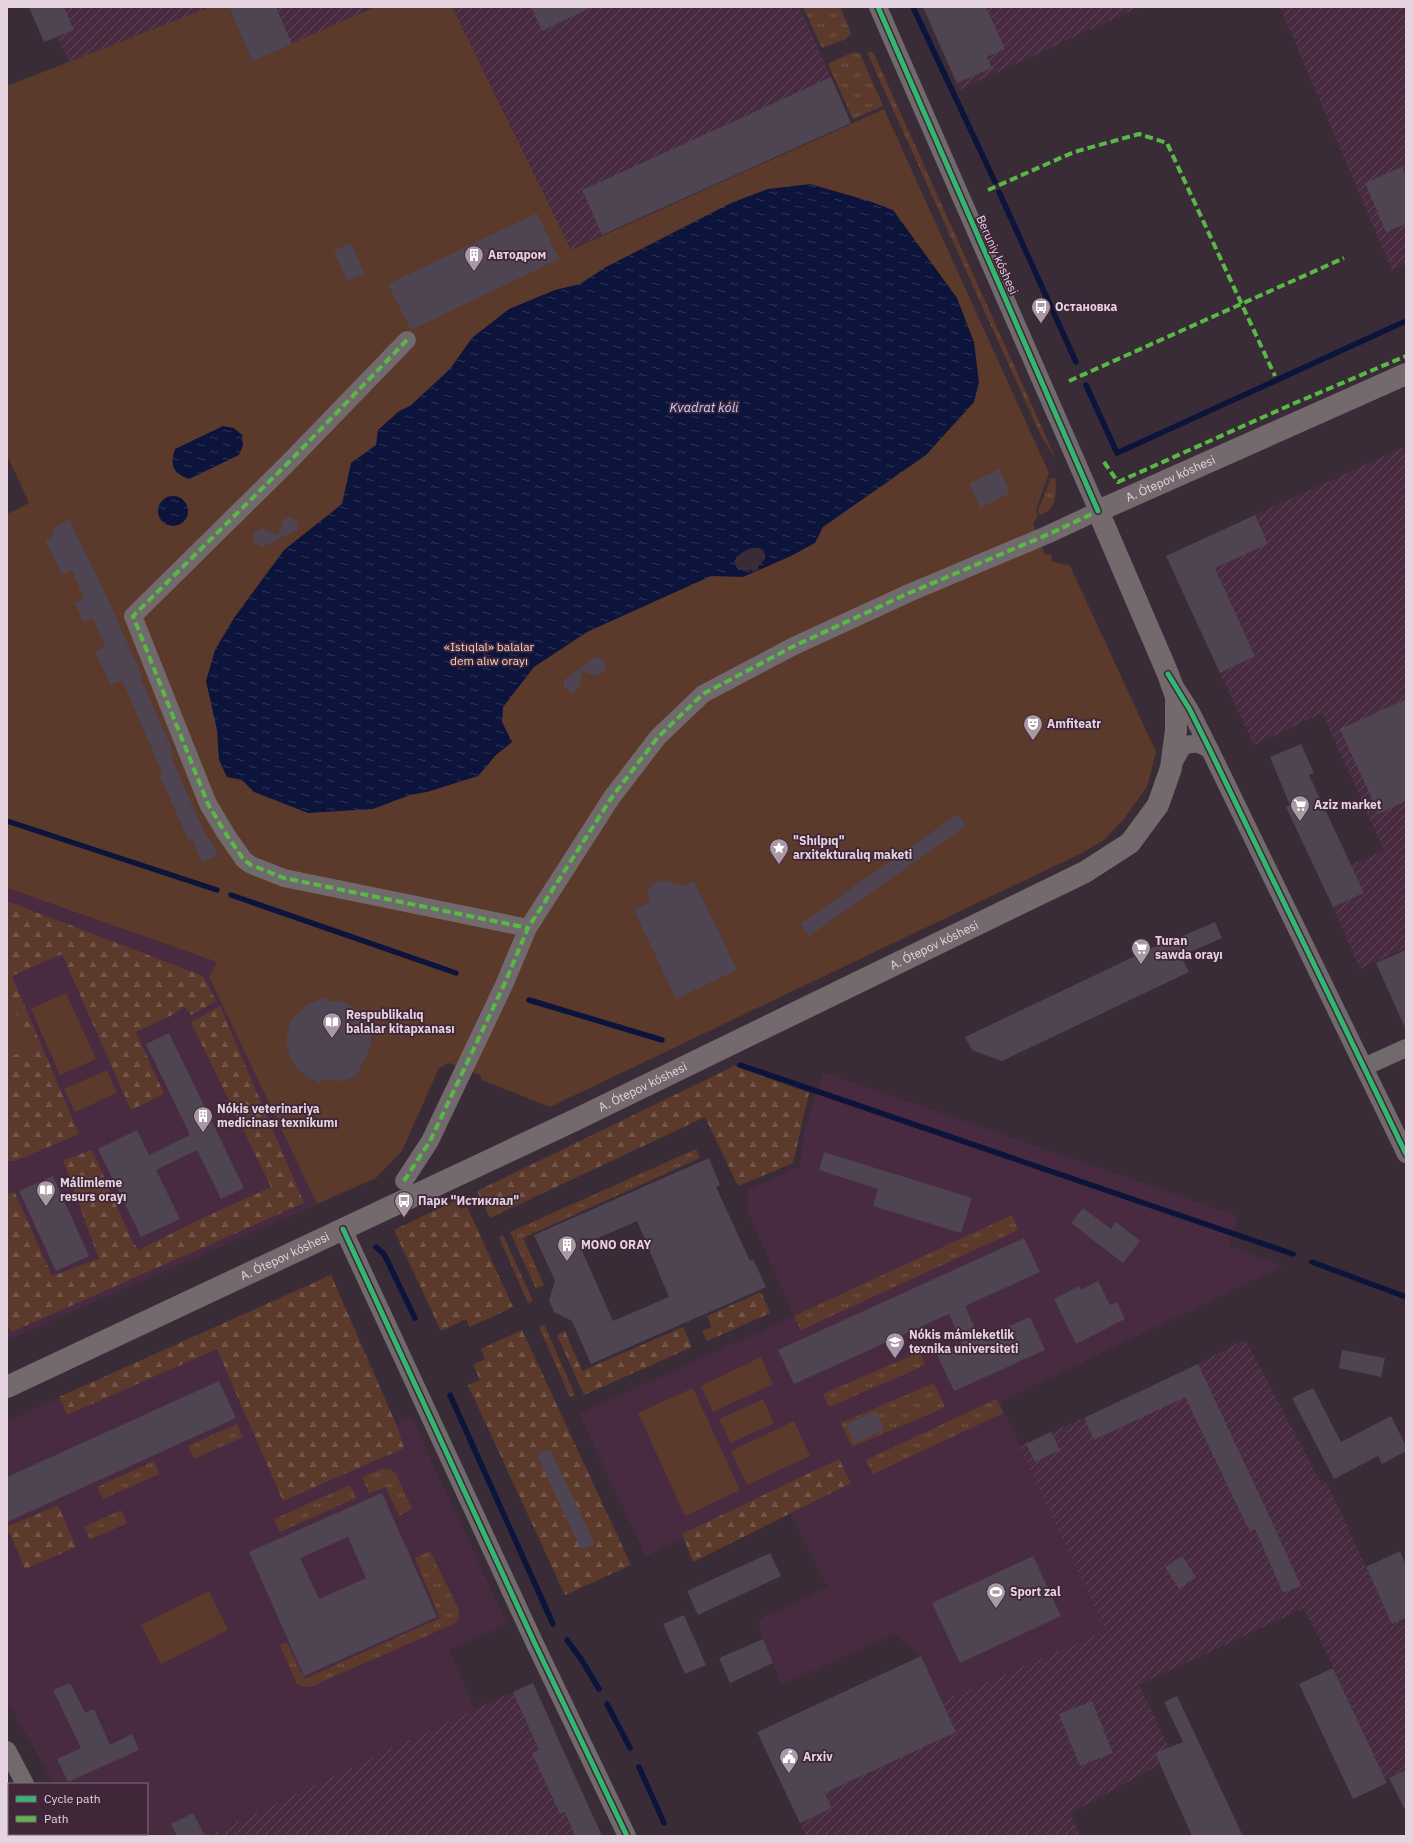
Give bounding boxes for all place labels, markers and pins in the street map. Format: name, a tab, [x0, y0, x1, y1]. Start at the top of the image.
building icon: Автодром	[463, 244, 485, 272]
place label: Автодром	[488, 247, 546, 262]
bus stop icon: Остановка	[1030, 296, 1052, 324]
place label: Остановка	[1055, 299, 1118, 314]
theatre icon: Amfiteatr	[1022, 713, 1044, 741]
place label: Amfiteatr	[1047, 716, 1101, 731]
supermarket icon: Aziz market	[1289, 794, 1311, 822]
place label: Aziz market	[1314, 797, 1382, 812]
place label: "Shılpıq" arxitekturalıq maketi	[793, 833, 912, 862]
place icon: "Shılpıq" arxitekturalıq maketi	[768, 837, 790, 865]
place label: Turan sawda orayı	[1155, 933, 1223, 962]
supermarket icon: Turan sawda orayı	[1130, 937, 1152, 965]
place label: Respublikalıq balalar kitapxanası	[346, 1007, 455, 1036]
library icon: Respublikalıq balalar kitapxanası	[321, 1011, 343, 1039]
place label: Nókis veterinariya medicinası texnikumı	[217, 1101, 338, 1130]
building icon: Nókis veterinariya medicinası texnikumı	[192, 1105, 214, 1133]
place label: Málimleme resurs orayı	[60, 1175, 126, 1204]
library icon: Málimleme resurs orayı	[35, 1179, 57, 1207]
bus stop icon: Парк "Истиклал"	[393, 1190, 415, 1218]
place label: Парк "Истиклал"	[418, 1193, 519, 1208]
building icon: MONO ORAY	[556, 1234, 578, 1262]
place label: MONO ORAY	[581, 1237, 652, 1252]
place label: Nókis mámleketlik texnika universiteti	[909, 1327, 1018, 1356]
school or university icon: Nókis mámleketlik texnika universiteti	[884, 1331, 906, 1359]
sports icon: Sport zal	[985, 1581, 1007, 1609]
place label: Sport zal	[1010, 1584, 1061, 1599]
public building icon: Arxiv	[778, 1746, 800, 1774]
place label: Arxiv	[803, 1749, 833, 1764]

